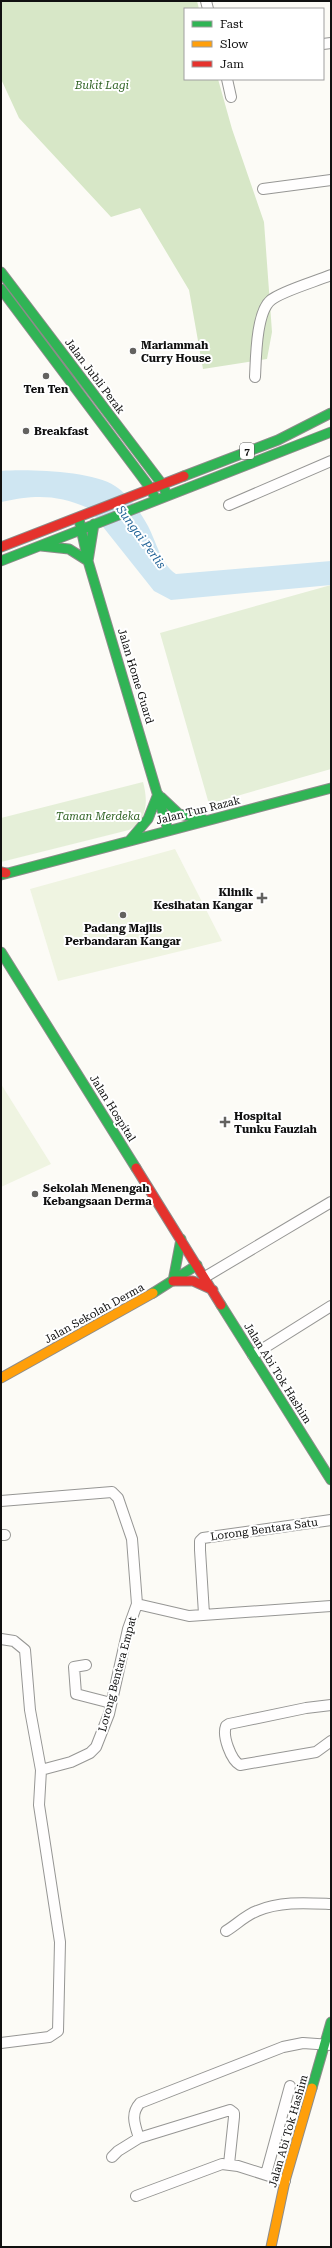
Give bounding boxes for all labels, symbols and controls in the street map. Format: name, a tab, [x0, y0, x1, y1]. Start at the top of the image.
legend	[184, 8, 324, 80]
text: Fast	[220, 17, 244, 31]
text: Slow	[220, 37, 248, 51]
text: Jam	[220, 57, 244, 71]
park label: Bukit Lagi	[74, 79, 130, 92]
street label: Jalan Jubli Perak	[62, 336, 127, 417]
place label: Mariammah Curry House	[141, 339, 212, 365]
marker: Mariammah Curry House	[128, 346, 138, 356]
marker: Ten Ten	[41, 371, 51, 381]
place label: Ten Ten	[24, 383, 69, 396]
place label: Breakfast	[34, 425, 89, 438]
marker: Breakfast	[21, 426, 31, 436]
road number: 7	[240, 443, 254, 459]
water label: Sungai Perlis	[113, 502, 169, 572]
street label: Jalan Home Guard	[115, 627, 156, 725]
street label: Jalan Tun Razak	[154, 794, 242, 827]
park label: Taman Merdeka	[56, 810, 141, 823]
place label: Klinik Kesihatan Kangar	[153, 886, 253, 912]
marker: Klinik Kesihatan Kangar	[256, 892, 268, 904]
marker: Padang Majlis Perbandaran Kangar	[118, 910, 128, 920]
place label: Padang Majlis Perbandaran Kangar	[65, 922, 181, 948]
street label: Jalan Hospital	[87, 1072, 139, 1145]
place label: Hospital Tunku Fauziah	[234, 1110, 318, 1136]
marker: Hospital Tunku Fauziah	[219, 1116, 231, 1128]
place label: Sekolah Menengah Kebangsaan Derma	[43, 1182, 152, 1208]
marker: Sekolah Menengah Kebangsaan Derma	[30, 1189, 40, 1199]
street label: Jalan Sekolah Derma	[42, 1281, 146, 1346]
street label: Jalan Abi Tok Hashim	[241, 1320, 314, 1426]
street label: Lorong Bentara Satu	[210, 1516, 319, 1543]
street label: Lorong Bentara Empat	[96, 1615, 139, 1733]
street label: Jalan Abi Tok Hashim	[266, 2073, 311, 2189]

